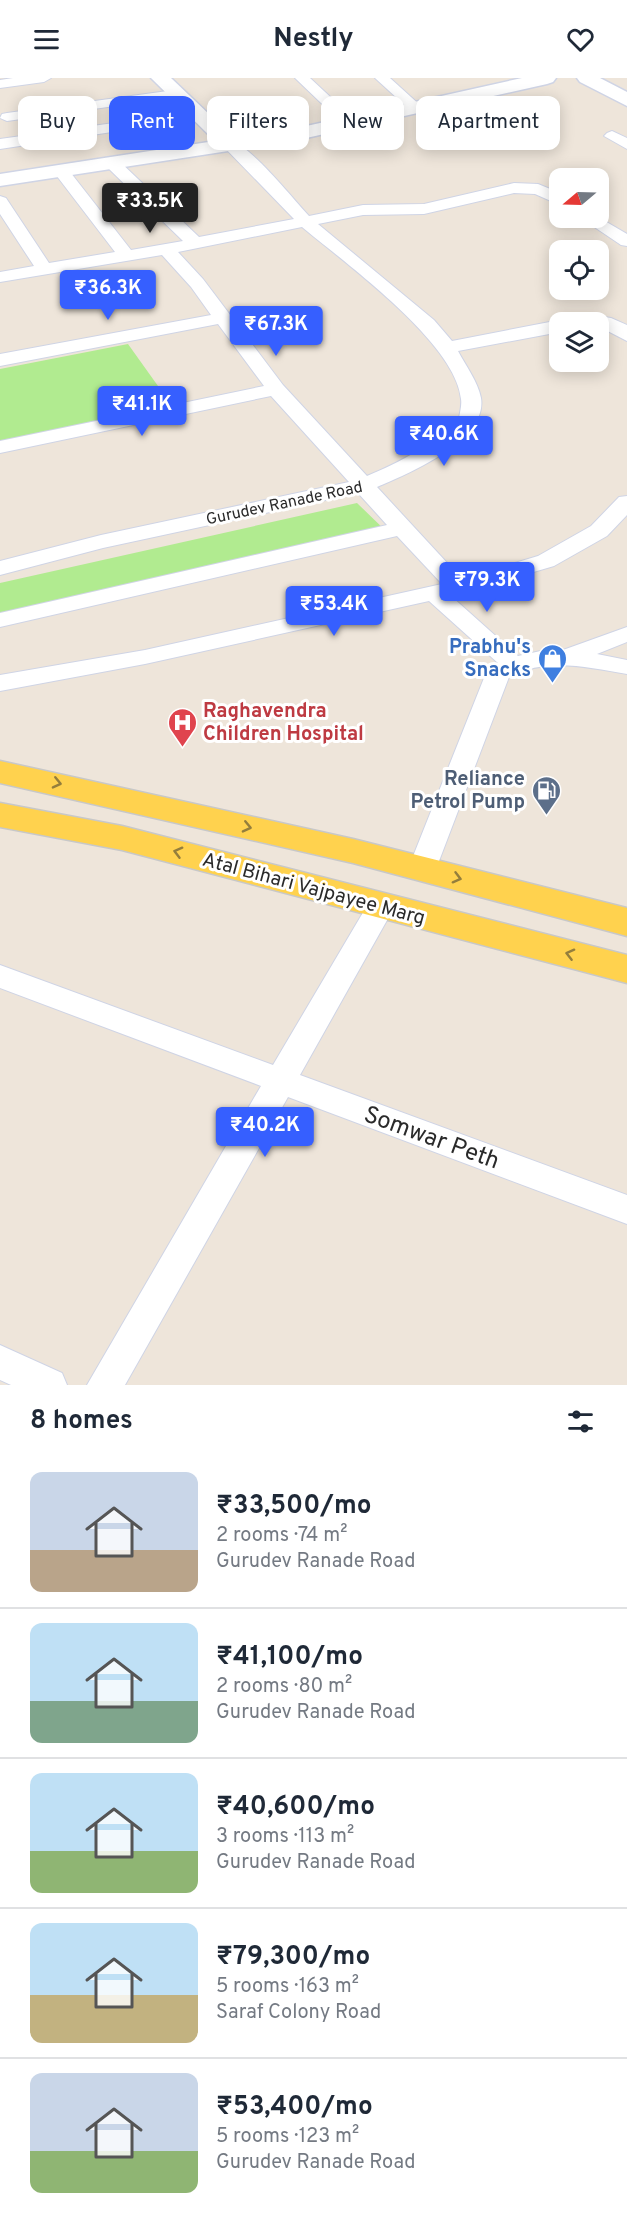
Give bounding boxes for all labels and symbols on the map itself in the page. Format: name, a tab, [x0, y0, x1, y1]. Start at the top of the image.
north arrow	[549, 168, 609, 228]
pin: ₹33.5K	[101, 183, 199, 234]
pin: ₹36.3K	[59, 270, 157, 321]
pin: ₹67.3K	[227, 306, 325, 357]
pin: ₹41.1K	[93, 386, 191, 437]
pin: ₹40.6K	[395, 416, 493, 467]
street label: Gurudev Ranade Road	[204, 478, 365, 530]
pin: ₹79.3K	[438, 562, 536, 613]
pin: ₹53.4K	[285, 586, 383, 637]
place label: Prabhu's Snacks	[449, 635, 531, 684]
shop icon: Prabhu's Snacks	[536, 642, 568, 684]
place label: Raghavendra Children Hospital	[203, 699, 364, 748]
hospital icon: Raghavendra Children Hospital	[166, 706, 198, 748]
place label: Reliance Petrol Pump	[411, 767, 525, 816]
fuel station icon: Reliance Petrol Pump	[530, 774, 562, 816]
one-way arrow	[52, 776, 62, 789]
one-way arrow	[242, 820, 252, 833]
one-way arrow	[174, 847, 184, 860]
street label: Atal Bihari Vajpayee Marg	[199, 848, 428, 932]
one-way arrow	[452, 870, 462, 883]
one-way arrow	[566, 949, 576, 962]
street label: Somwar Peth	[359, 1100, 503, 1177]
pin: ₹40.2K	[216, 1107, 314, 1158]

